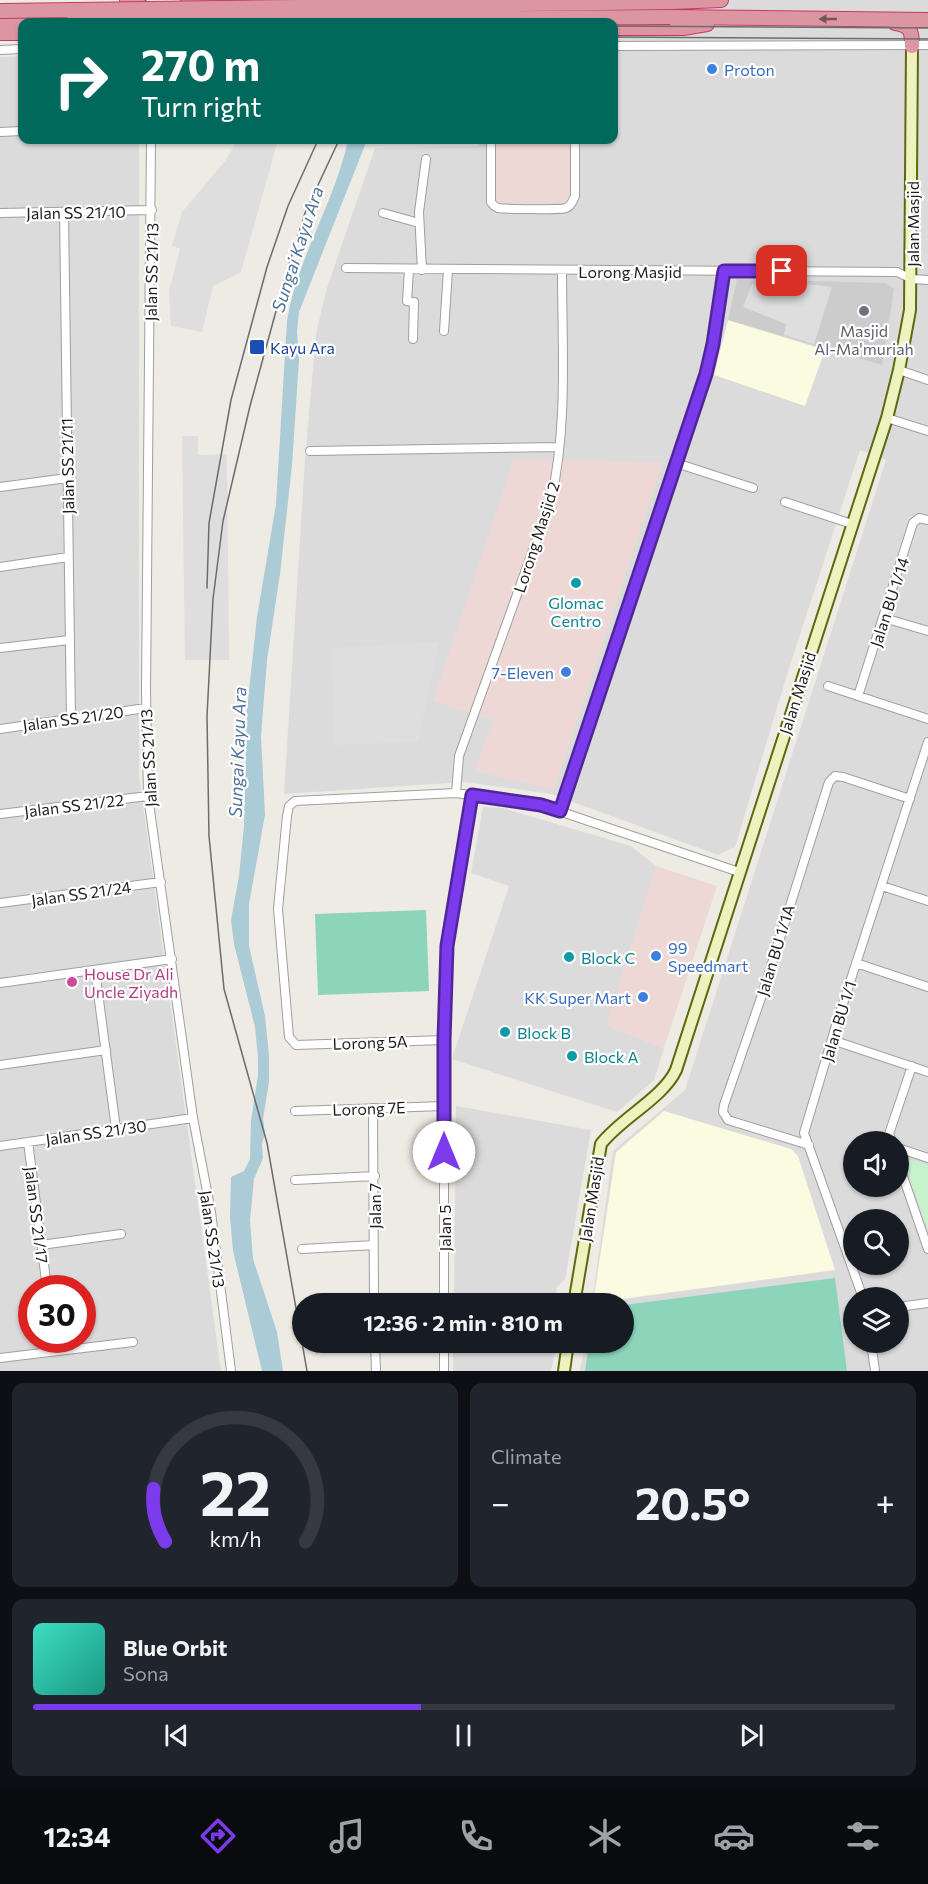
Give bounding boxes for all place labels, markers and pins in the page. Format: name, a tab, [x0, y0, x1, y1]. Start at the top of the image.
place label: Proton	[724, 60, 775, 79]
marker: Proton	[705, 62, 719, 76]
pin	[756, 245, 807, 296]
marker: Masjid Al-Ma'muriah	[857, 304, 871, 318]
place label: Masjid Al-Ma'muriah	[814, 321, 914, 358]
marker: Kayu Ara	[248, 338, 266, 356]
place label: Kayu Ara	[270, 338, 335, 357]
marker: Glomac Centro	[569, 576, 583, 590]
place label: Glomac Centro	[548, 593, 604, 630]
place label: 7-Eleven	[491, 663, 554, 682]
marker: 7-Eleven	[559, 665, 573, 679]
place label: 99 Speedmart	[668, 938, 749, 975]
place label: Block C	[581, 948, 636, 967]
marker: 99 Speedmart	[649, 949, 663, 963]
marker: Block C	[562, 950, 576, 964]
place label: House Dr Ali Uncle Ziyadh	[84, 964, 178, 1001]
marker: House Dr Ali Uncle Ziyadh	[65, 975, 79, 989]
place label: KK Super Mart	[524, 988, 631, 1007]
marker: KK Super Mart	[636, 990, 650, 1004]
place label: Block B	[517, 1023, 571, 1042]
marker: Block B	[498, 1025, 512, 1039]
place label: Block A	[584, 1047, 639, 1066]
marker: Block A	[565, 1049, 579, 1063]

